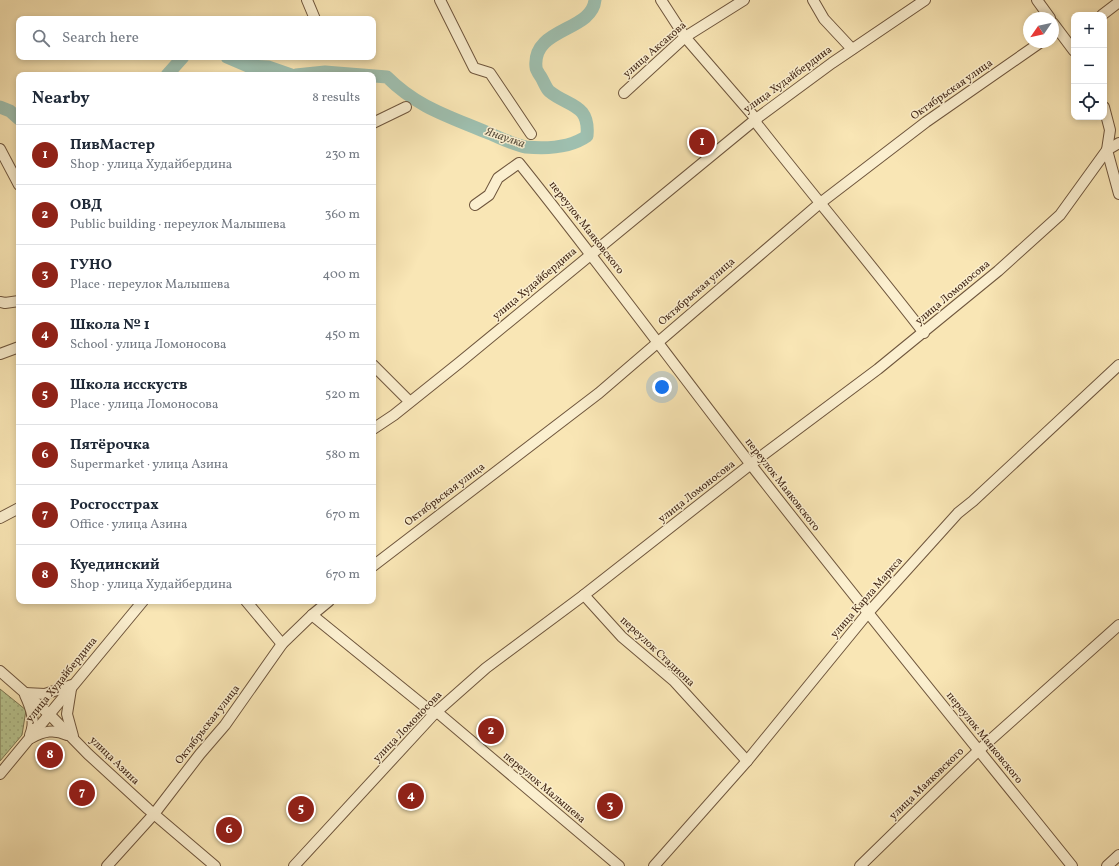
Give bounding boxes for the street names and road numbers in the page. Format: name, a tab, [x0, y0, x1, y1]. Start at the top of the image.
street label: улица Аксакова	[620, 18, 690, 82]
street label: улица Худайбердина	[741, 42, 836, 117]
street label: Октябрьская улица	[908, 56, 996, 124]
street label: переулок Маяковского	[545, 178, 627, 278]
street label: улица Худайбердина	[490, 244, 581, 324]
street label: Октябрьская улица	[655, 254, 739, 330]
street label: улица Ломоносова	[912, 257, 994, 329]
street label: переулок Маяковского	[741, 435, 823, 535]
street label: улица Ломоносова	[655, 457, 739, 527]
street label: Октябрьская улица	[402, 459, 489, 530]
street label: улица Карла Маркса	[827, 554, 907, 642]
street label: переулок Стадиона	[616, 613, 698, 691]
street label: улица Худайбердина	[23, 634, 101, 726]
street label: Октябрьская улица	[172, 682, 244, 768]
street label: улица Ломоносова	[370, 688, 446, 766]
street label: переулок Маяковского	[942, 689, 1026, 787]
street label: улица Азина	[86, 733, 143, 789]
street label: улица Маяковского	[886, 744, 968, 824]
street label: переулок Малышева	[500, 749, 589, 827]

